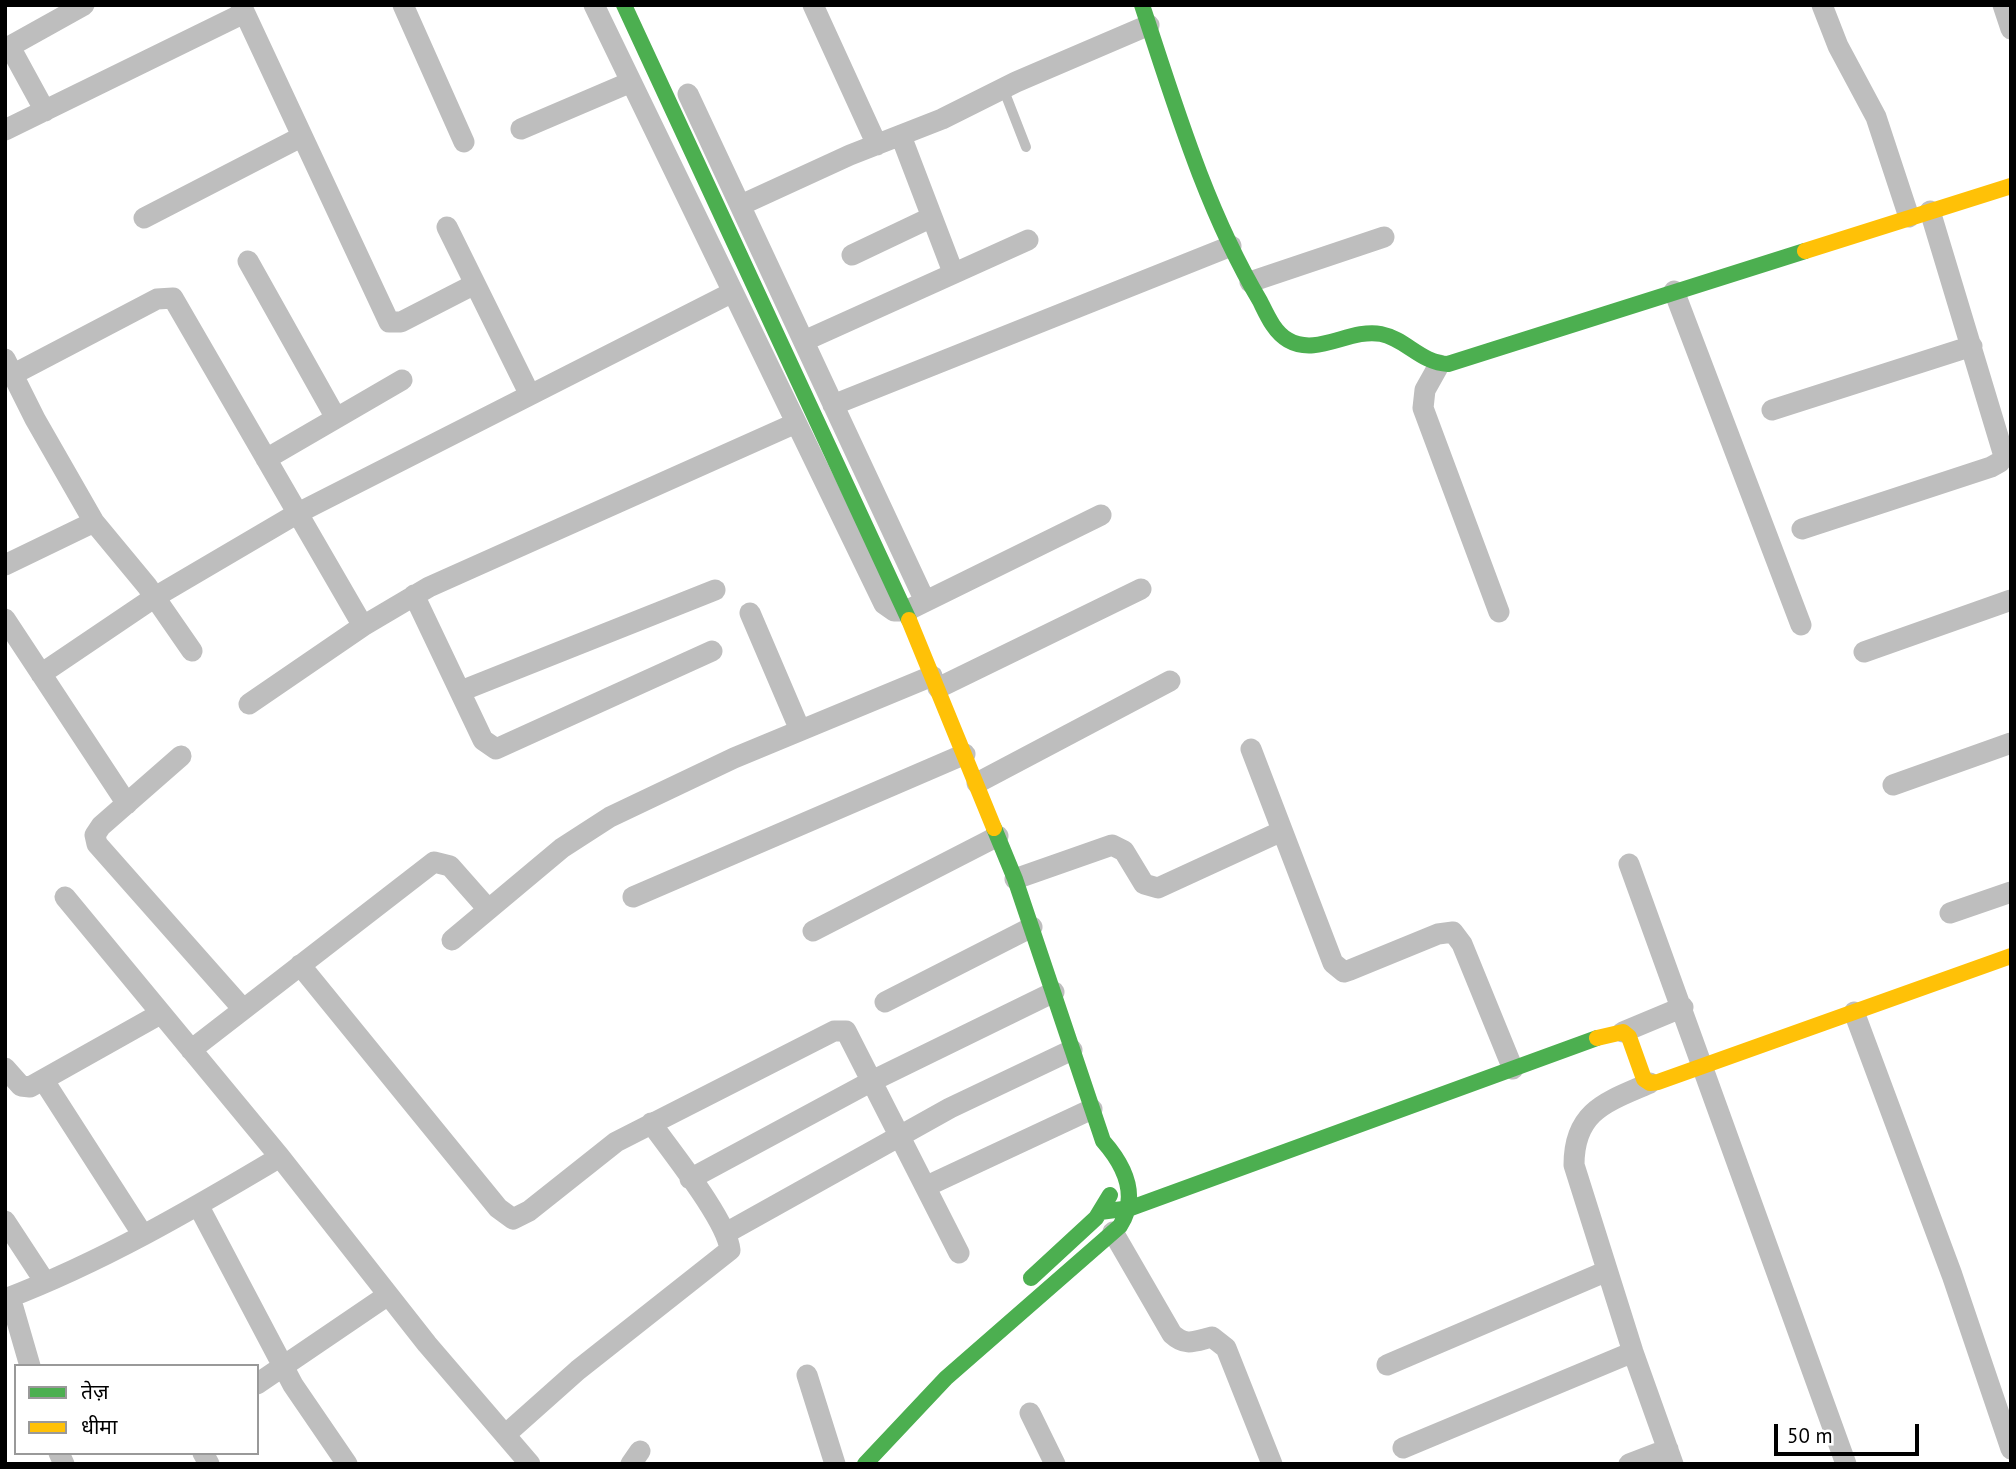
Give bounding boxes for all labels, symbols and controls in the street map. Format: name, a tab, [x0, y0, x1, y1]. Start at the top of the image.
legend	[14, 1364, 259, 1455]
text: तेज़	[81, 1378, 109, 1405]
scale bar	[1778, 1410, 1923, 1454]
text: धीमा	[81, 1413, 117, 1440]
text: 50 m	[1787, 1422, 1833, 1449]

